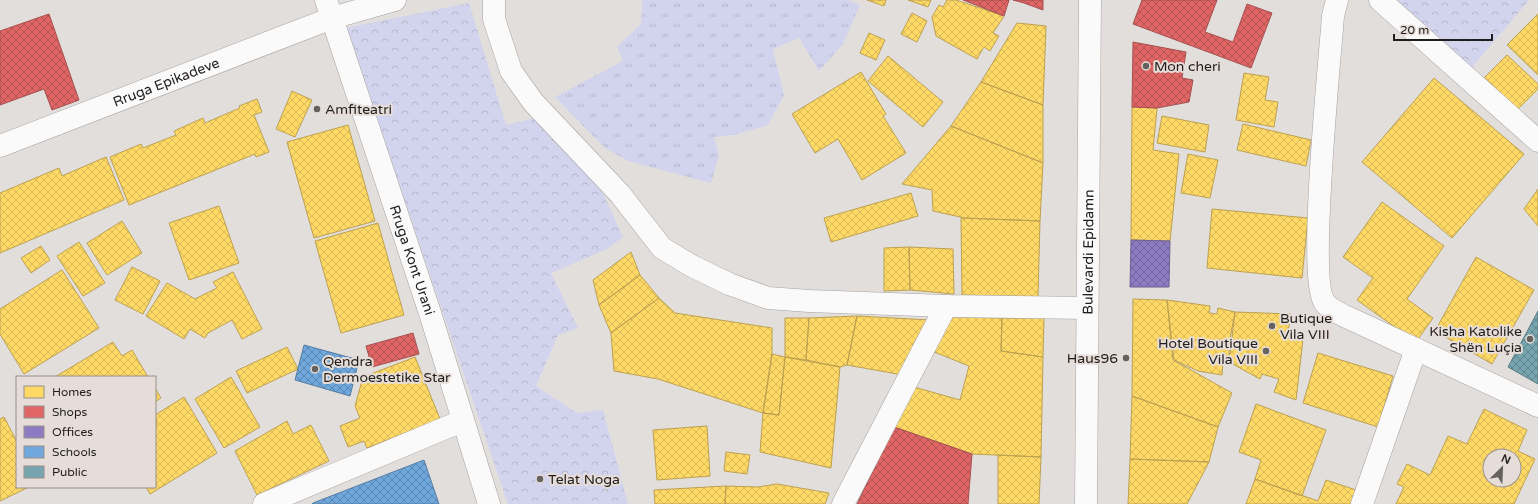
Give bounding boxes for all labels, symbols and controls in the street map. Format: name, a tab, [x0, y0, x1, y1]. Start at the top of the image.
scale bar	[1394, 16, 1492, 42]
text: 20 m	[1400, 23, 1429, 37]
street label: Rruga Epikadeve	[111, 54, 222, 111]
place label: Mon cheri	[1154, 58, 1221, 75]
marker: Mon cheri	[1141, 61, 1151, 71]
place label: Amfiteatri	[325, 101, 392, 118]
marker: Amfiteatri	[312, 104, 322, 114]
street label: Bulevardi Epidamn	[1080, 189, 1097, 315]
street label: Rruga Kont Urani	[386, 203, 438, 317]
place label: Butique Vila VIII	[1280, 310, 1332, 343]
marker: Butique Vila VIII	[1267, 321, 1277, 331]
place label: Kisha Katolike Shën Luçia	[1429, 323, 1522, 356]
marker: Kisha Katolike Shën Luçia	[1525, 334, 1535, 344]
place label: Hotel Boutique Vila VIII	[1158, 335, 1258, 368]
marker: Hotel Boutique Vila VIII	[1261, 346, 1271, 356]
place label: Haus96	[1067, 350, 1118, 367]
place label: Qendra Dermoestetike Star	[323, 353, 451, 386]
marker: Haus96	[1121, 353, 1131, 363]
marker: Qendra Dermoestetike Star	[310, 364, 320, 374]
legend	[16, 376, 156, 488]
text: Homes	[52, 385, 92, 399]
text: Shops	[52, 405, 87, 419]
text: Offices	[52, 425, 93, 439]
text: Schools	[52, 445, 97, 459]
north arrow	[1482, 448, 1522, 488]
text: N	[1499, 452, 1513, 467]
text: Public	[52, 465, 87, 479]
place label: Telat Noga	[548, 471, 620, 488]
marker: Telat Noga	[535, 474, 545, 484]

